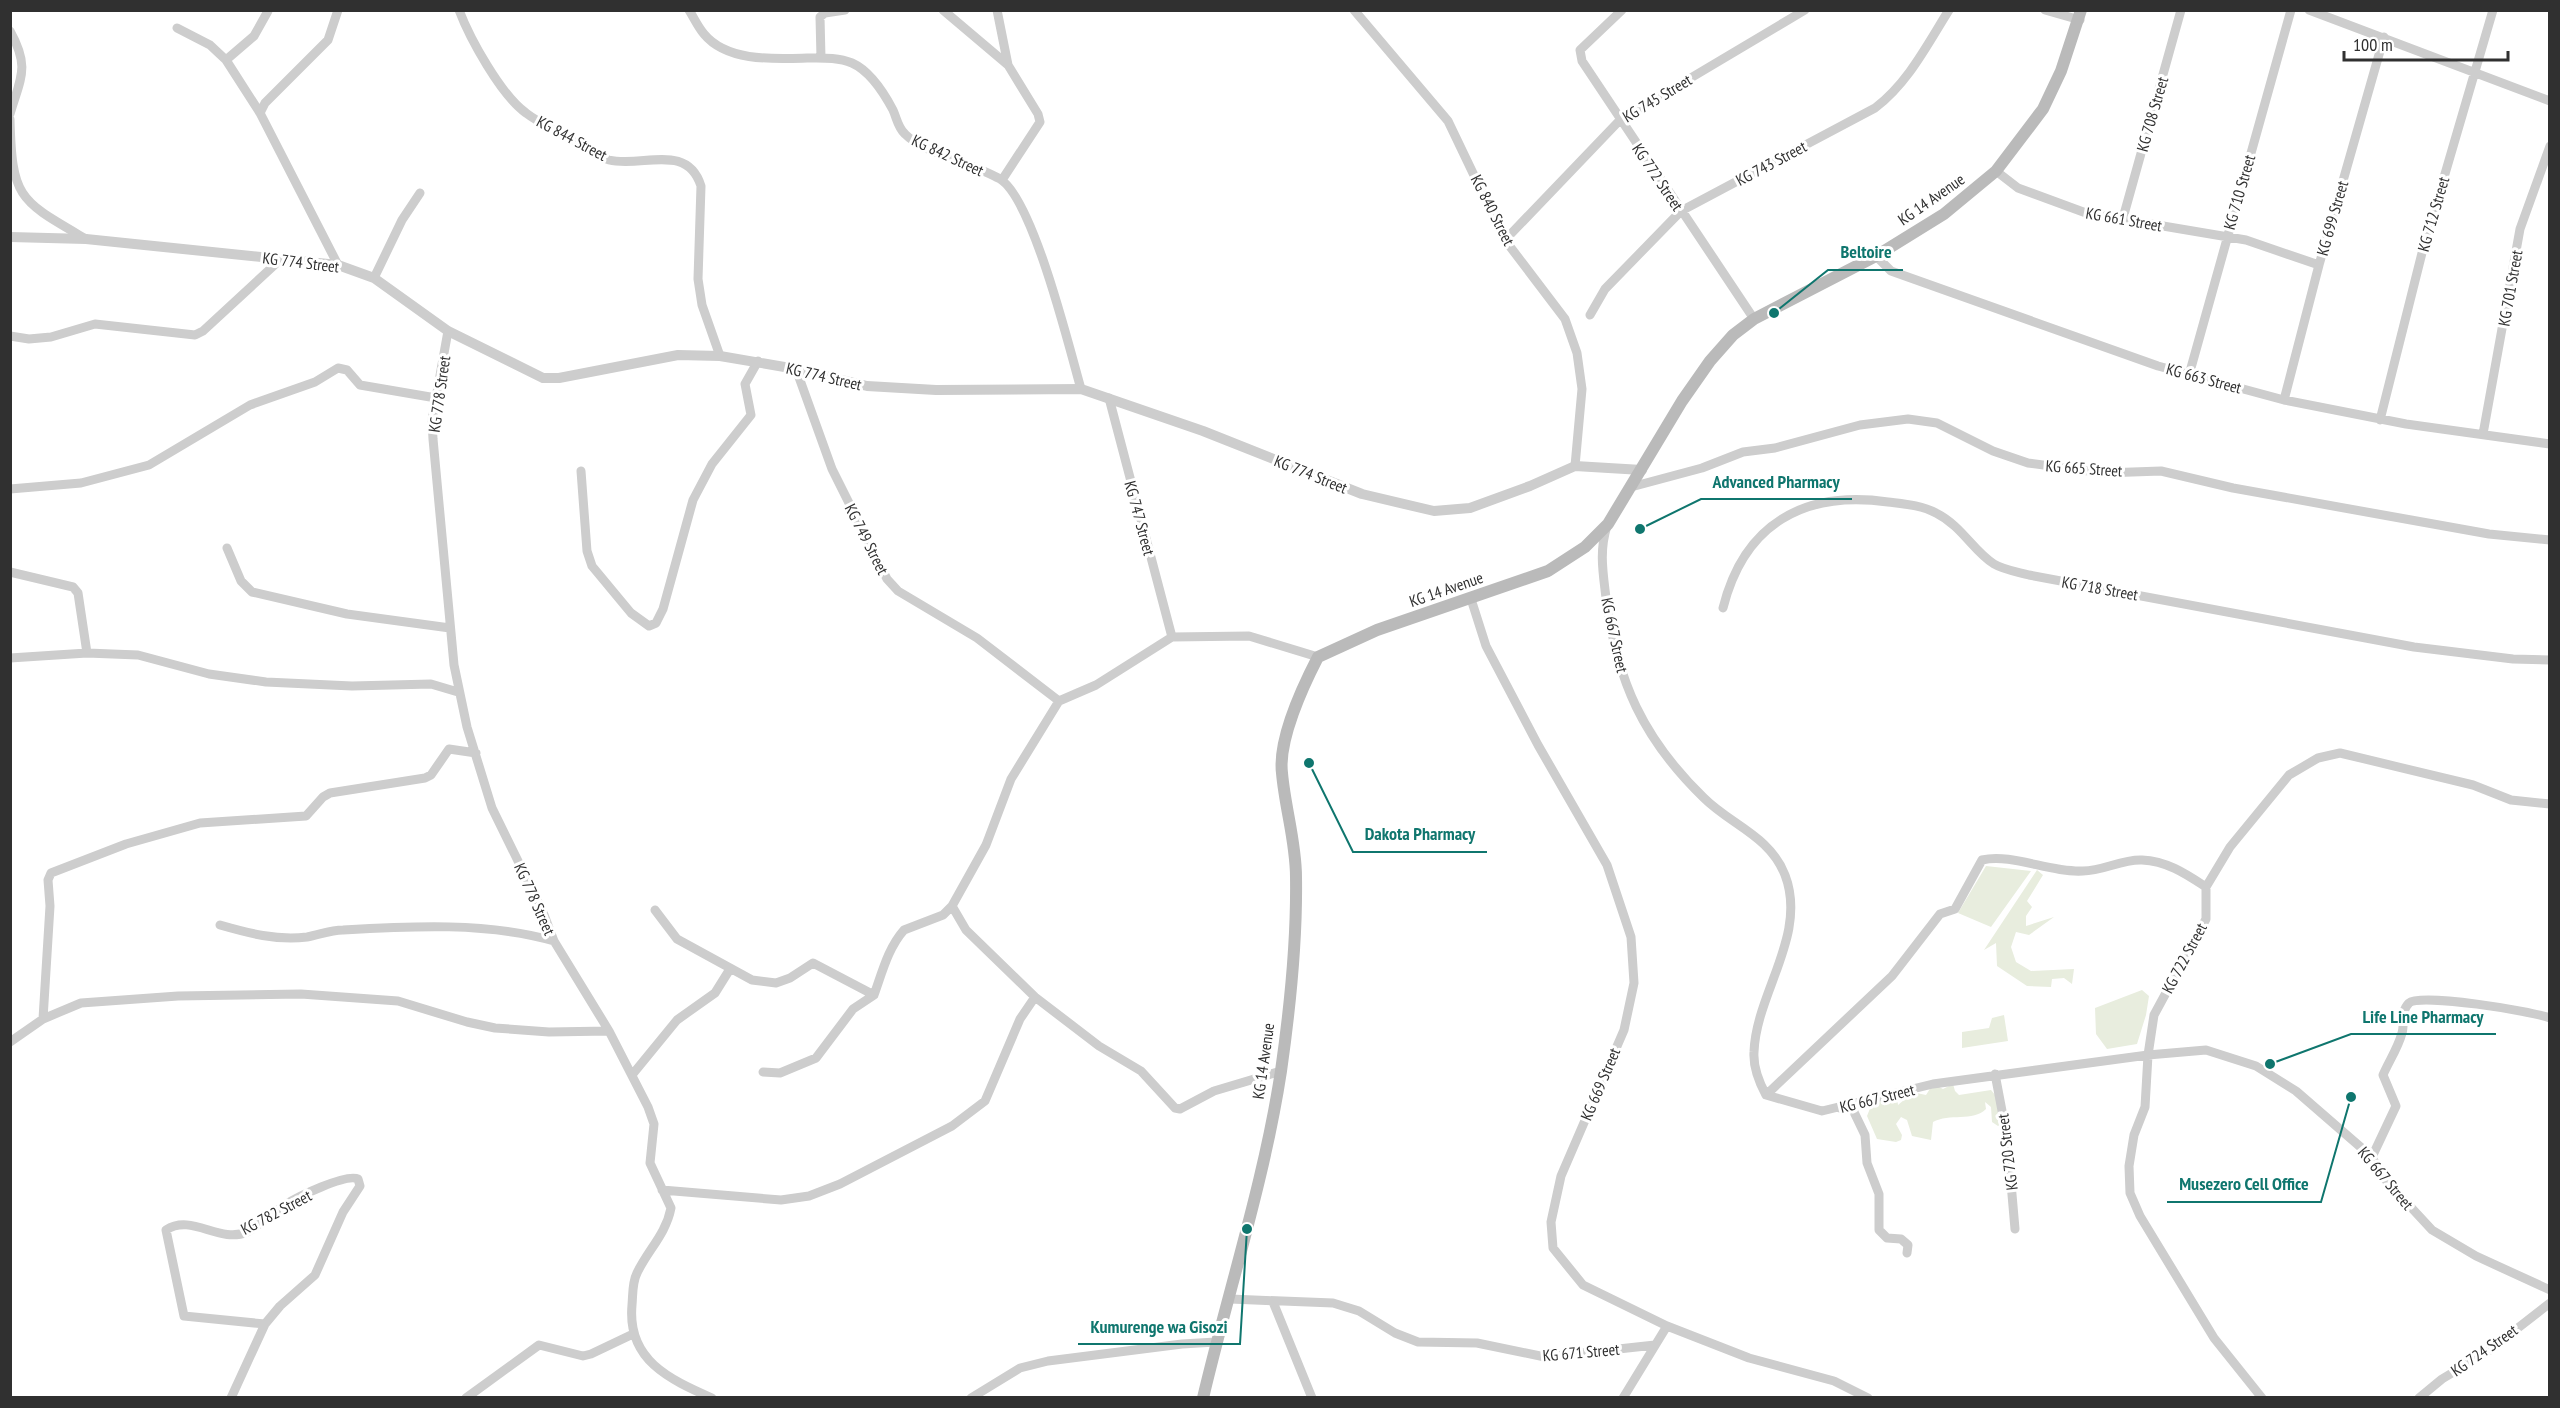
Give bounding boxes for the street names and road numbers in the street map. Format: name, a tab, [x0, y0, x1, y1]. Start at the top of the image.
street label: KG 745 Street	[1619, 69, 1696, 126]
street label: KG 708 Street	[2132, 74, 2172, 154]
street label: KG 844 Street	[533, 111, 611, 165]
street label: KG 842 Street	[909, 130, 988, 181]
street label: KG 743 Street	[1732, 136, 1810, 190]
street label: KG 772 Street	[1628, 140, 1688, 215]
street label: KG 710 Street	[2219, 152, 2259, 232]
street label: KG 14 Avenue	[1894, 169, 1968, 229]
street label: KG 840 Street	[1467, 171, 1520, 249]
street label: KG 712 Street	[2413, 174, 2453, 254]
street label: KG 699 Street	[2312, 178, 2352, 258]
street label: KG 661 Street	[2084, 202, 2164, 236]
street label: KG 774 Street	[262, 247, 341, 277]
street label: KG 701 Street	[2493, 248, 2527, 328]
street label: KG 778 Street	[424, 354, 454, 433]
street label: KG 774 Street	[784, 358, 864, 395]
street label: KG 663 Street	[2164, 358, 2244, 398]
street label: KG 774 Street	[1272, 450, 1351, 498]
street label: KG 665 Street	[2045, 455, 2124, 481]
street label: KG 747 Street	[1120, 479, 1160, 558]
street label: KG 749 Street	[841, 500, 894, 578]
street label: KG 14 Avenue	[1407, 567, 1485, 611]
street label: KG 718 Street	[2060, 571, 2140, 605]
street label: KG 667 Street	[1597, 596, 1633, 675]
street label: KG 778 Street	[510, 860, 560, 939]
street label: KG 722 Street	[2157, 919, 2211, 997]
street label: KG 14 Avenue	[1248, 1022, 1278, 1100]
street label: KG 669 Street	[1576, 1044, 1624, 1123]
street label: KG 667 Street	[1838, 1079, 1917, 1117]
street label: KG 720 Street	[1992, 1112, 2022, 1191]
street label: KG 667 Street	[2354, 1142, 2419, 1214]
street label: KG 782 Street	[237, 1185, 315, 1239]
street label: KG 724 Street	[2447, 1319, 2522, 1380]
street label: KG 671 Street	[1542, 1339, 1621, 1365]

